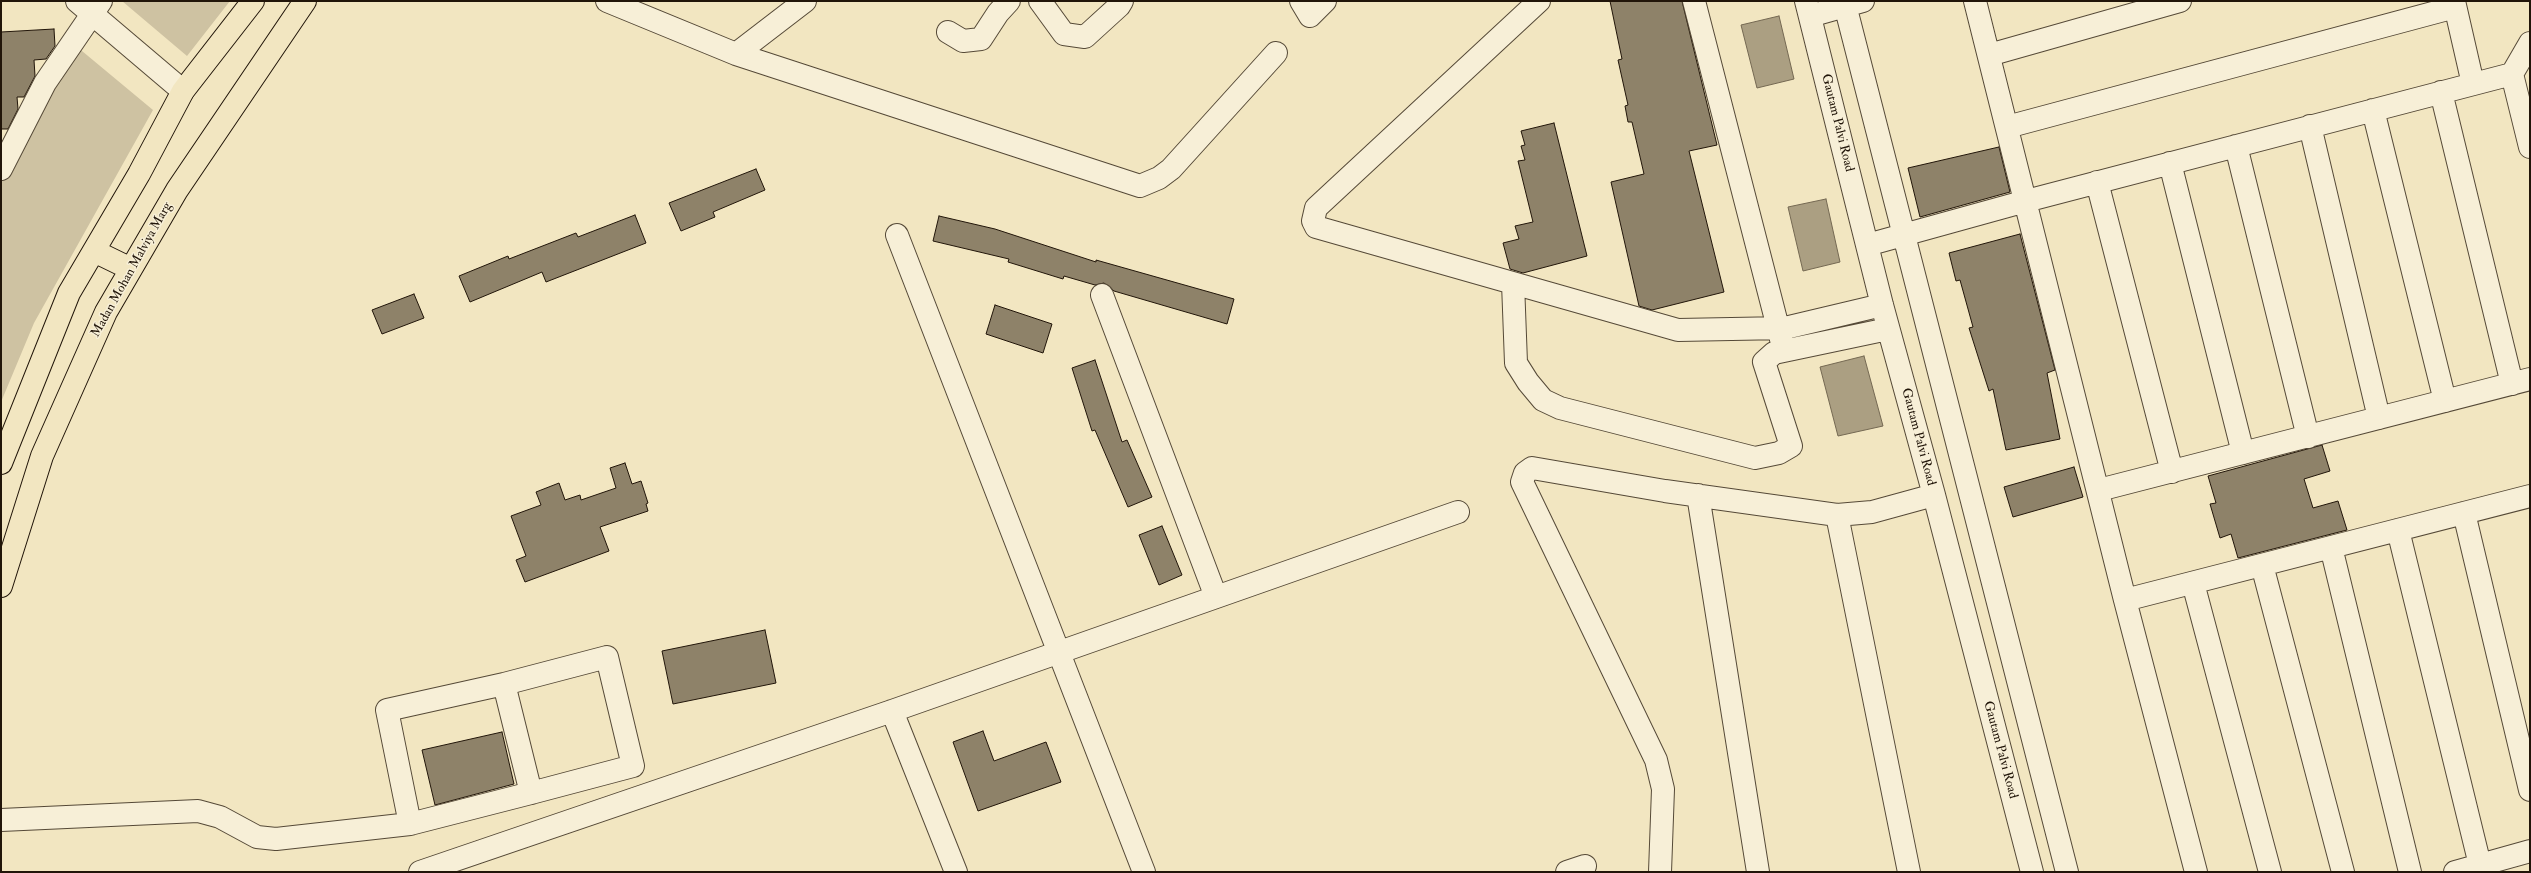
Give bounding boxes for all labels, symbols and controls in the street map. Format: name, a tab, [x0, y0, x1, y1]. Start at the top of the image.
street label: Gautam Palvi Road	[1817, 72, 1857, 174]
street label: Madan Mohan Malviya Marg	[88, 200, 176, 340]
street label: Gautam Palvi Road	[1897, 387, 1939, 487]
street label: Gautam Palvi Road	[1979, 700, 2021, 800]

